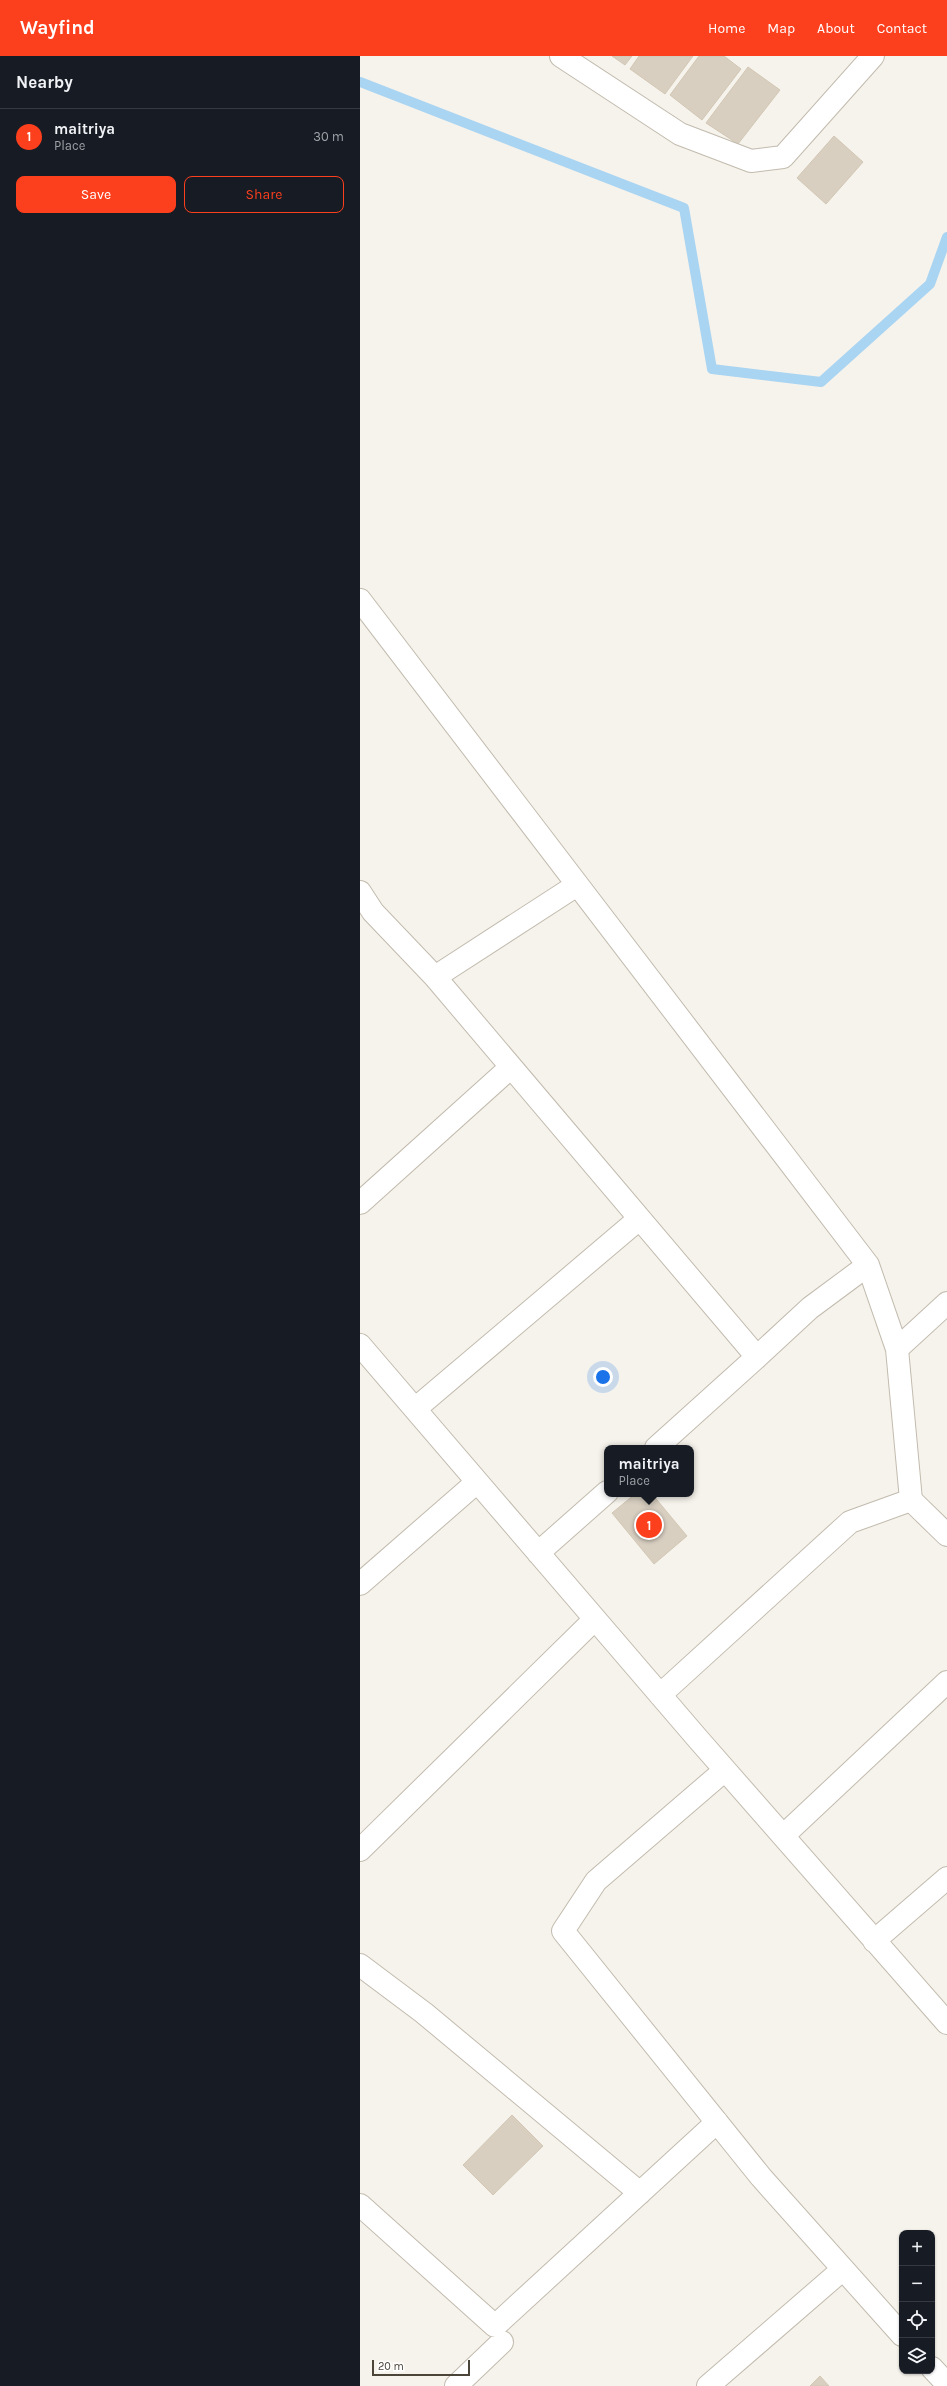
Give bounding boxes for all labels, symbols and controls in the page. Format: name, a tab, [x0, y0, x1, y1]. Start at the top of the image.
text: Wayfind	[20, 17, 95, 39]
text: Home	[708, 20, 745, 37]
text: Map	[767, 20, 795, 37]
text: About	[817, 20, 855, 37]
text: Contact	[877, 20, 927, 37]
text: Nearby	[16, 72, 73, 92]
text: maitriya	[54, 120, 115, 138]
text: 1	[27, 129, 31, 144]
text: 30 m	[313, 129, 344, 144]
text: Place	[54, 138, 85, 153]
button: Save	[16, 176, 176, 213]
button: Share	[184, 176, 344, 213]
your location	[593, 1367, 613, 1387]
popup	[604, 1445, 694, 1497]
text: maitriya	[619, 1455, 679, 1473]
text: Place	[619, 1473, 650, 1488]
pin: 1	[636, 1510, 662, 1540]
map controls	[899, 2230, 935, 2374]
button: +	[899, 2230, 935, 2266]
button: −	[899, 2266, 935, 2302]
button: locate	[899, 2302, 935, 2338]
button: layers	[899, 2338, 935, 2374]
scale bar	[372, 2358, 470, 2377]
text: 20 m	[378, 2360, 404, 2373]

